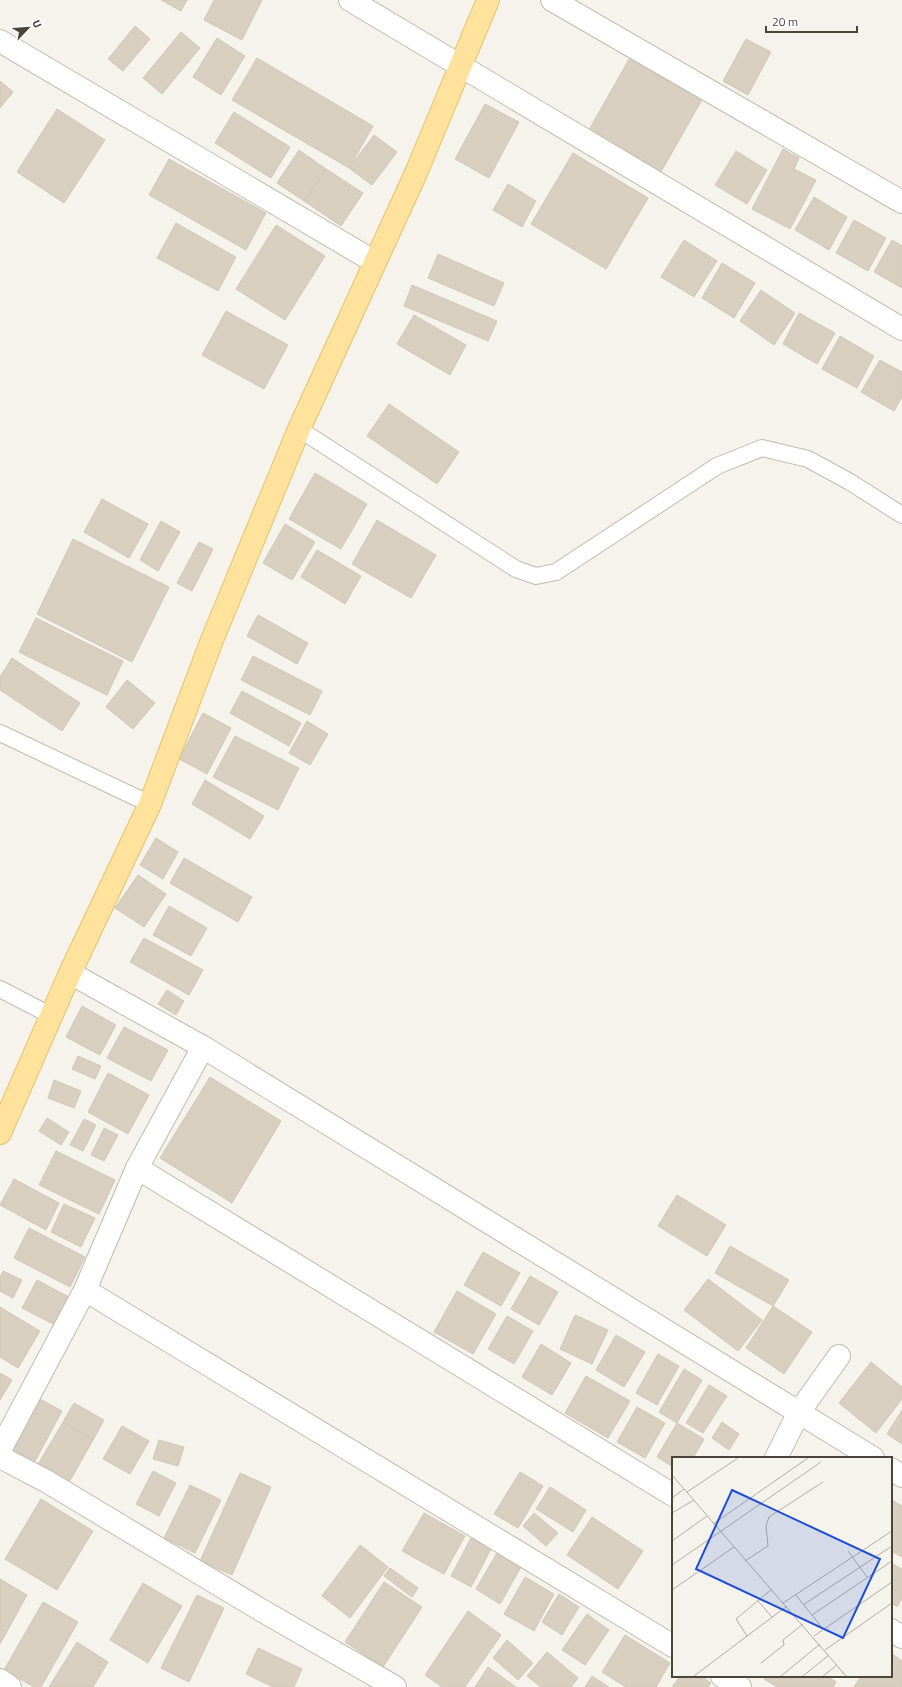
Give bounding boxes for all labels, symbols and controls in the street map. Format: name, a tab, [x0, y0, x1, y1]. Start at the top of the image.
north arrow	[8, 8, 48, 48]
scale bar	[766, 8, 857, 34]
text: 20 m	[772, 12, 798, 31]
text: U	[28, 17, 46, 30]
inset map	[672, 1457, 892, 1677]

